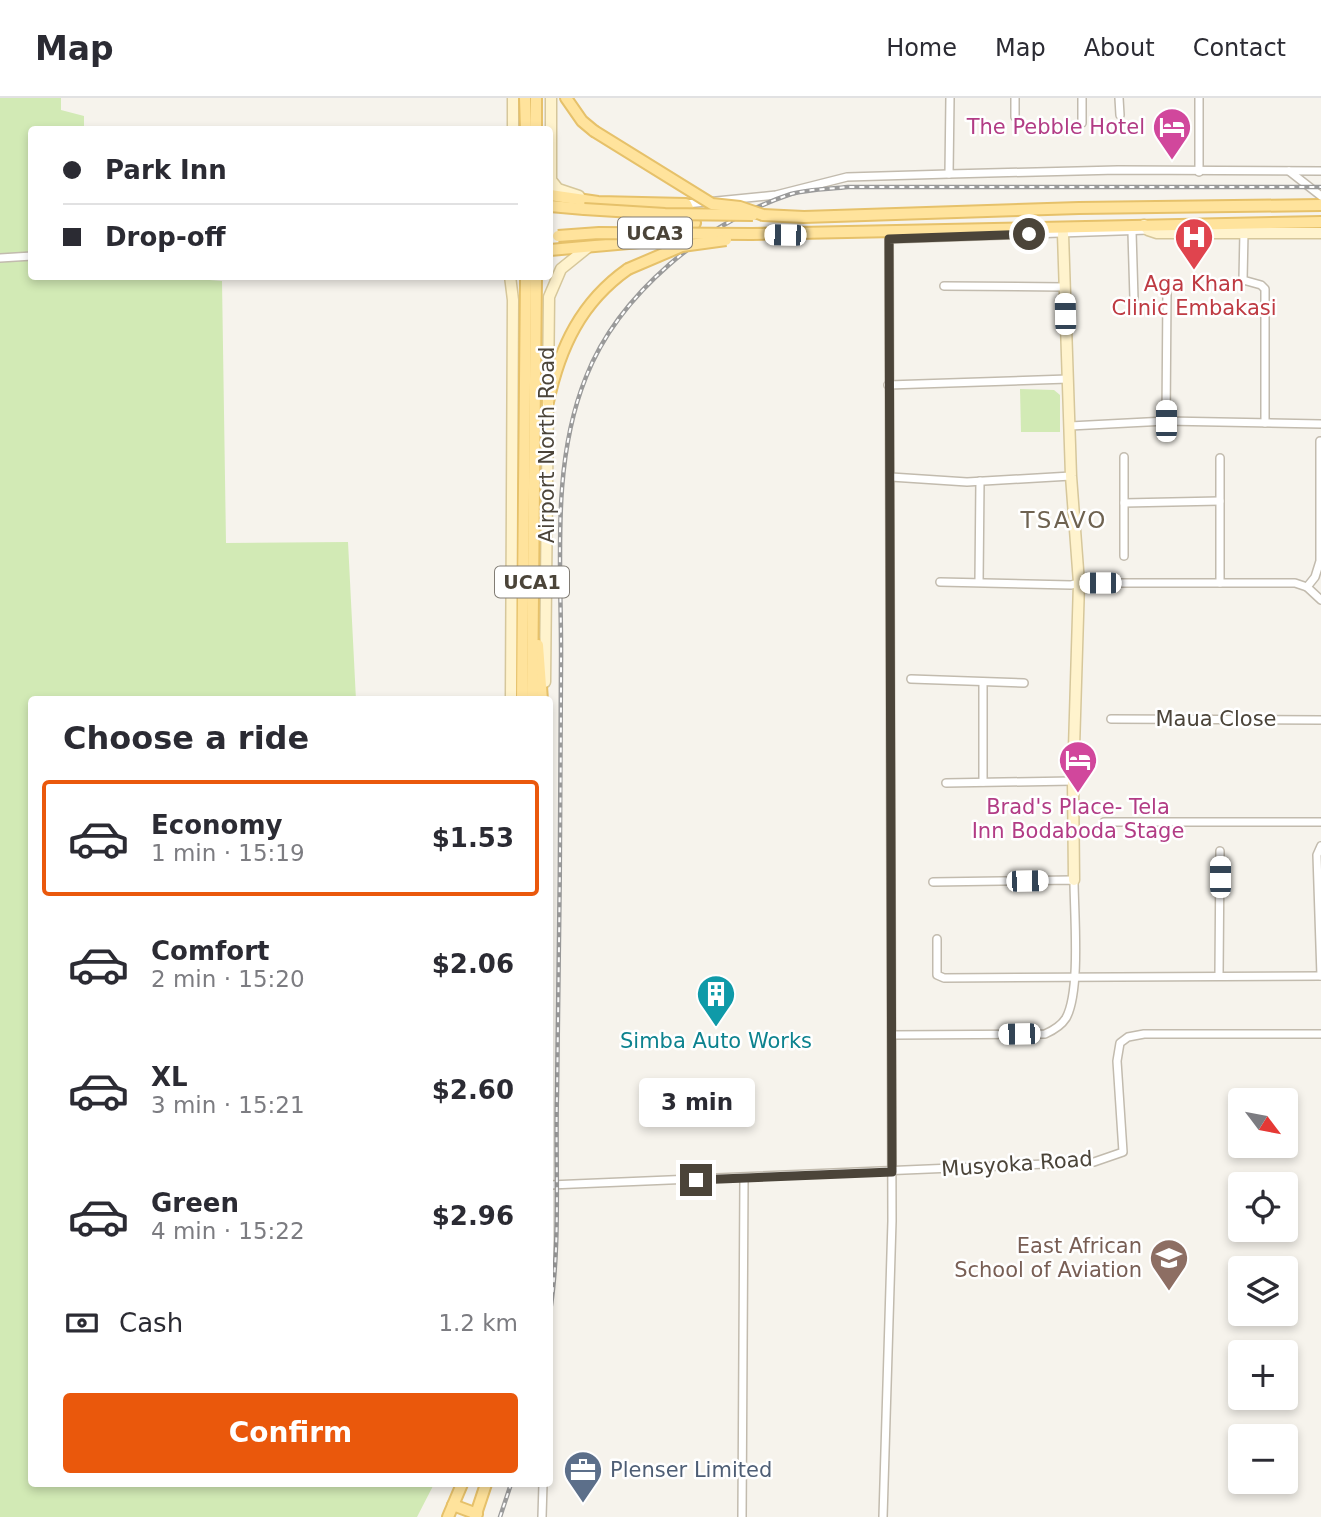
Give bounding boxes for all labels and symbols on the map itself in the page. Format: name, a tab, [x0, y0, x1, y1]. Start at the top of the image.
hotel icon: The Pebble Hotel	[1151, 106, 1193, 161]
place label: The Pebble Hotel	[966, 115, 1145, 139]
hospital icon: Aga Khan Clinic Embakasi	[1173, 216, 1215, 271]
road number: UCA3	[618, 217, 692, 248]
route start	[1013, 218, 1045, 250]
car	[764, 224, 807, 246]
place label: Aga Khan Clinic Embakasi	[1111, 272, 1277, 320]
car	[1055, 293, 1076, 335]
street label: Airport North Road	[535, 347, 559, 543]
car	[1156, 400, 1177, 442]
district label: TSAVO	[1020, 507, 1107, 533]
road number: UCA1	[495, 566, 569, 597]
car	[1080, 573, 1122, 594]
street label: Maua Close	[1155, 707, 1277, 731]
hotel icon: Brad's Place- Tela Inn Bodaboda Stage	[1057, 739, 1099, 794]
place label: Brad's Place- Tela Inn Bodaboda Stage	[972, 795, 1184, 843]
car	[1210, 856, 1231, 898]
car	[1006, 870, 1049, 892]
building icon: Simba Auto Works	[695, 973, 737, 1028]
car	[998, 1023, 1041, 1045]
place label: Simba Auto Works	[620, 1029, 812, 1053]
callout: 3 min	[638, 1079, 754, 1128]
north arrow	[1228, 1088, 1298, 1158]
street label: Musyoka Road	[941, 1147, 1093, 1181]
route end	[680, 1164, 712, 1196]
place label: East African School of Aviation	[954, 1234, 1142, 1282]
school or university icon: East African School of Aviation	[1148, 1237, 1190, 1292]
office icon: Plenser Limited	[562, 1449, 604, 1504]
place label: Plenser Limited	[610, 1458, 772, 1482]

